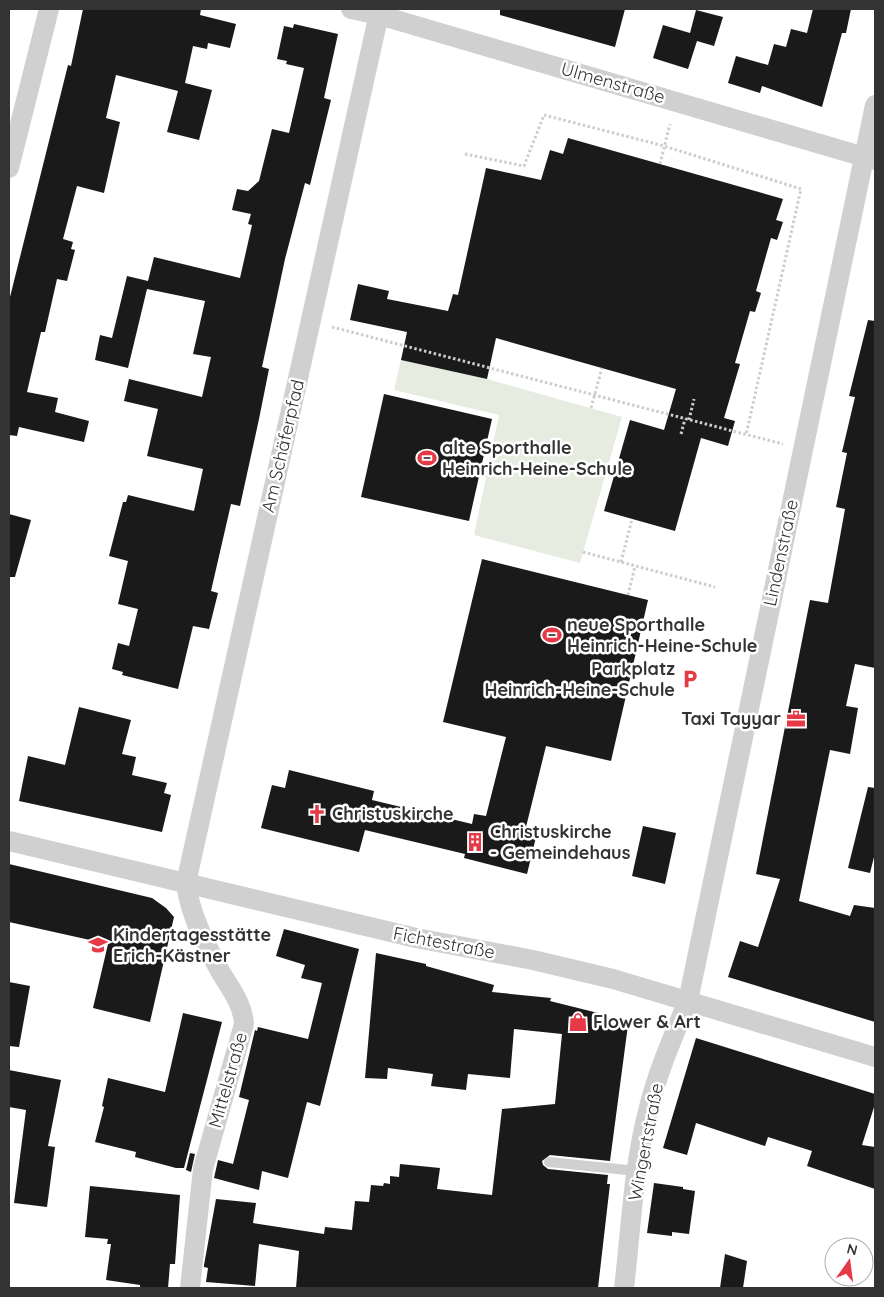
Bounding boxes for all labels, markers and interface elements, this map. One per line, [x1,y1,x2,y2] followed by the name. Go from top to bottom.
[558,57,668,108] street label: Ulmenstraße
[256,377,309,515] street label: Am Schäferpfad
[442,436,632,480] place label: alte Sporthalle Heinrich-Heine-Schule
[416,447,438,469] sports icon: alte Sporthalle Heinrich-Heine-Schule
[758,497,803,608] street label: Lindenstraße
[567,613,757,657] place label: neue Sporthalle Heinrich-Heine-Schule
[541,624,563,646] sports icon: neue Sporthalle Heinrich-Heine-Schule
[485,657,675,701] place label: Parkplatz Heinrich-Heine-Schule
[679,668,701,690] parking icon: Parkplatz Heinrich-Heine-Schule
[681,707,781,730] place label: Taxi Tayyar
[785,708,807,730] office icon: Taxi Tayyar
[332,802,454,825] place label: Christuskirche
[306,803,328,825] church icon: Christuskirche
[490,820,631,864] place label: Christuskirche - Gemeindehaus
[464,831,486,853] building icon: Christuskirche - Gemeindehaus
[391,921,497,964] street label: Fichtestraße
[113,923,271,967] place label: Kindertagesstätte Erich-Kästner
[87,934,109,956] school or university icon: Kindertagesstätte Erich-Kästner
[593,1010,701,1033] place label: Flower & Art
[567,1011,589,1033] shop icon: Flower & Art
[203,1029,252,1130] street label: Mittelstraße
[623,1081,668,1203] street label: Wingertstraße
[824,1237,874,1287] north arrow
[845,1239,859,1259] text: N

